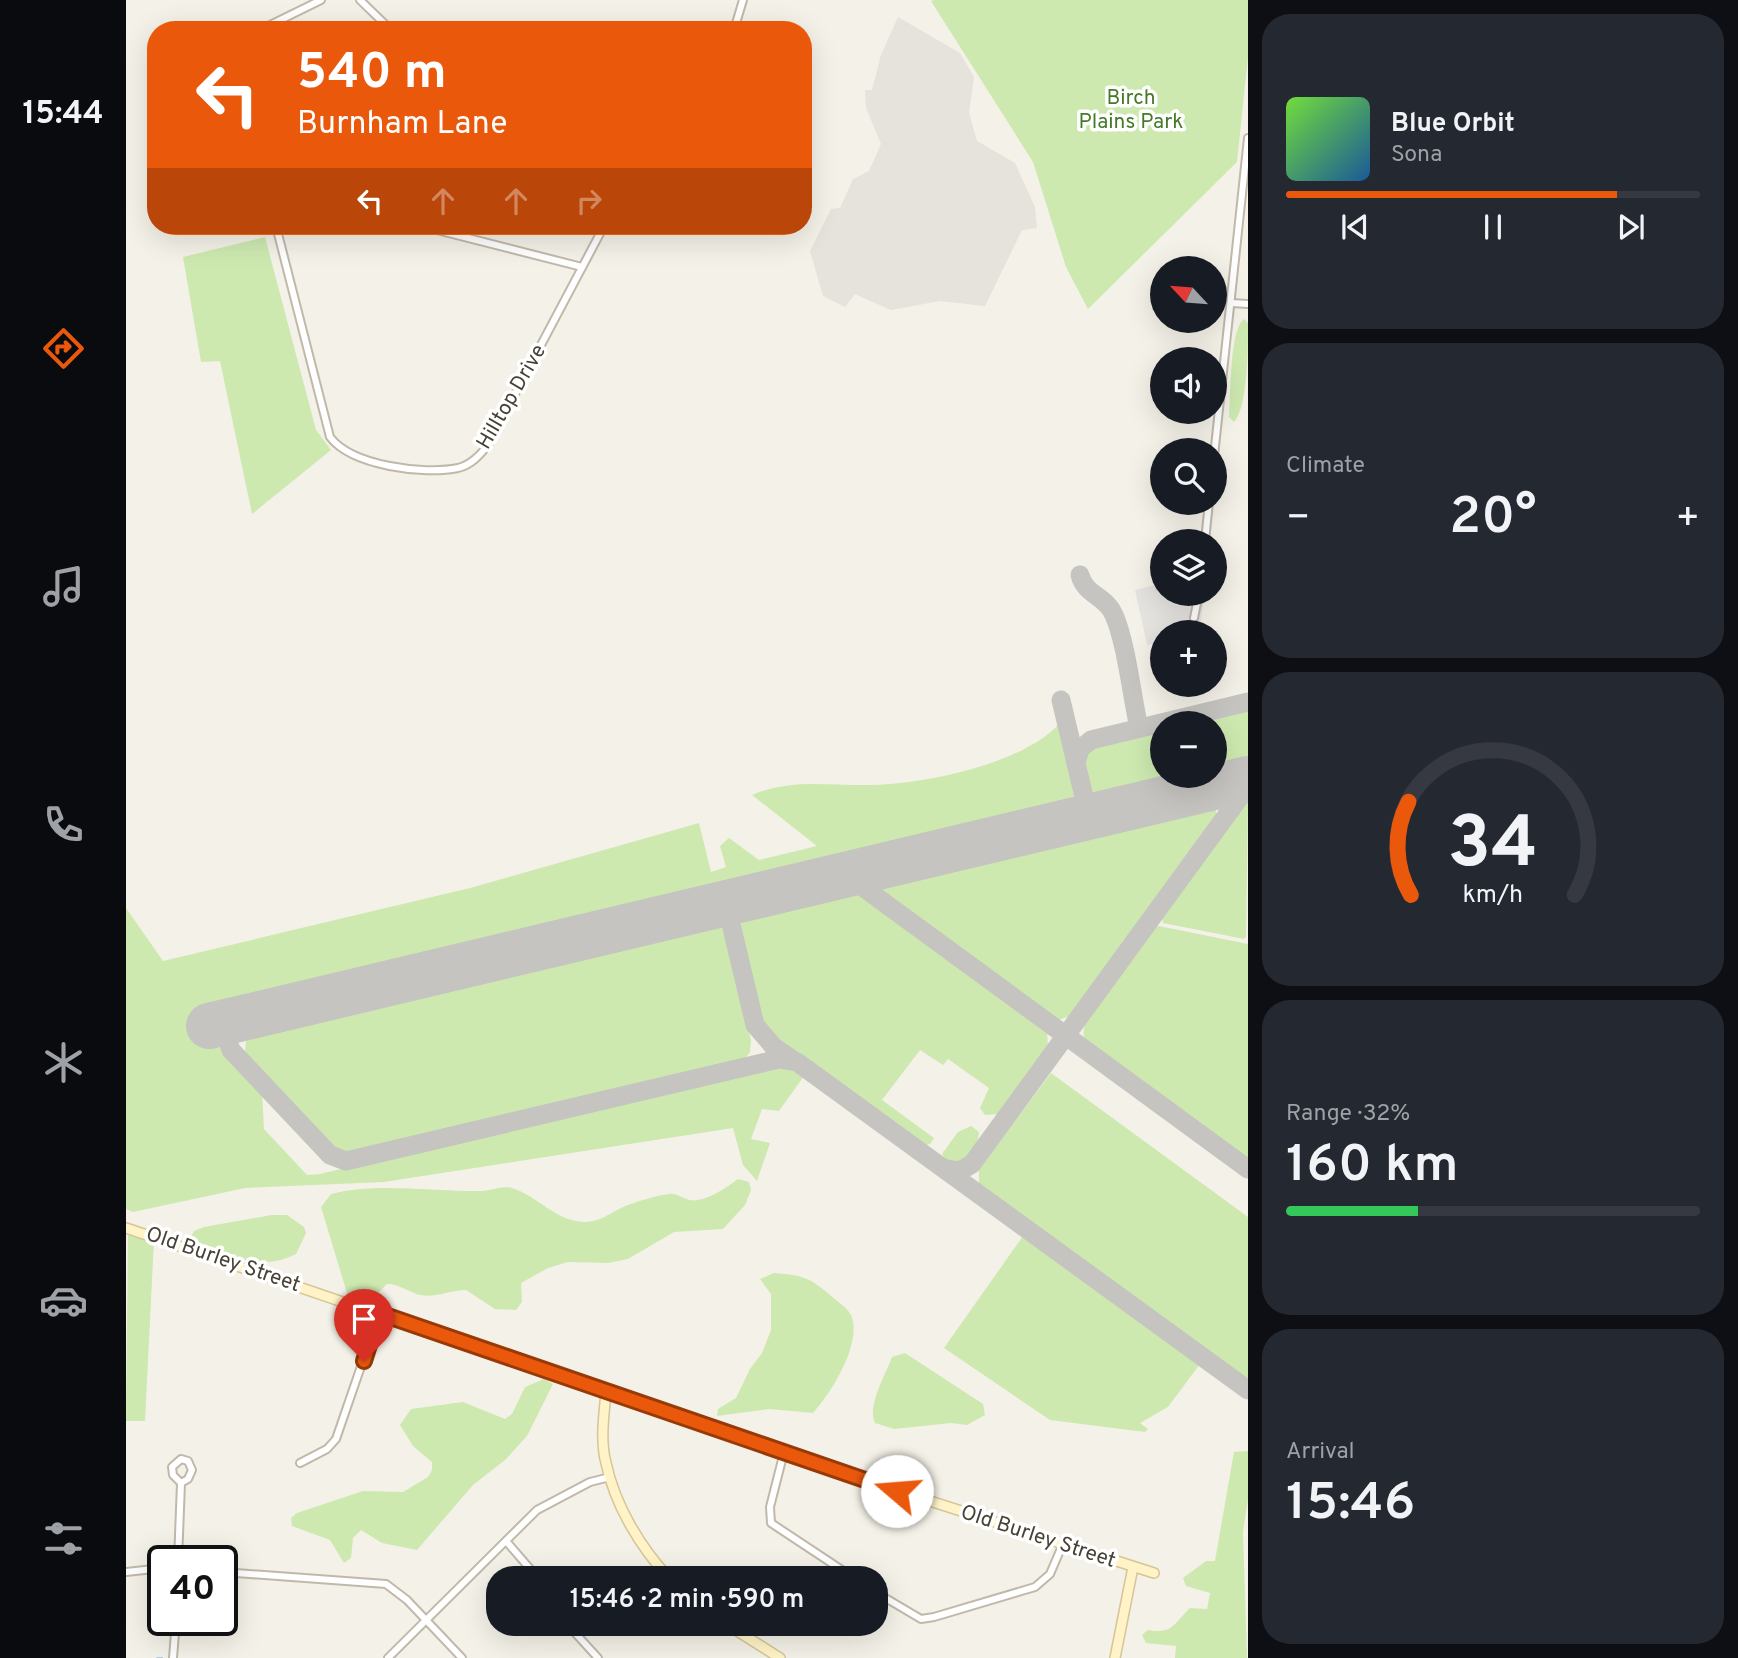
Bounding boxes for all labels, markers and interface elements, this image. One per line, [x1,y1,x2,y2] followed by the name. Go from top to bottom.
[297,44,447,106] text: 540 m
[182,49,273,140] icon: left
[1078,85,1184,136] park label: Birch Plains Park
[22,95,104,135] text: 15:44
[297,105,507,145] text: Burnham Lane
[1391,108,1515,141] text: Blue Orbit
[1391,141,1442,170] text: Sona
[351,182,389,220] icon: left
[424,182,462,220] icon: ahead
[497,182,535,220] icon: ahead
[570,182,608,220] icon: right
[1336,208,1374,246] icon: previous
[1474,208,1512,246] icon: pause
[1612,208,1650,246] icon: next
[1150,256,1227,332] north arrow
[1150,256,1227,788] map controls
[39,324,88,373] icon: directions
[471,340,553,454] street label: Hilltop Drive
[1150,347,1227,424] button: sound
[1150,438,1227,515] button: search
[1286,452,1365,481] text: Climate
[1449,486,1537,552] text: 20°
[1286,495,1311,544] text: −
[1675,495,1700,544] text: +
[1150,529,1227,606] button: layers
[39,562,88,611] icon: music
[1150,620,1227,697] button: +
[1150,711,1227,788] button: −
[39,800,88,849] icon: phone
[1448,801,1538,893] text: 34
[1463,880,1523,912] text: km/h
[39,1038,88,1087] icon: climate
[1286,1100,1410,1129] text: Range · 32%
[1286,1134,1458,1200] text: 160 km
[142,1221,304,1299] street label: Old Burley Street
[39,1276,88,1325] icon: car
[334,1289,394,1361] pin
[345,1300,383,1338] icon: arrive
[1286,1438,1355,1467] text: Arrival
[860,1454,934,1528] position arrow
[1286,1472,1415,1538] text: 15:46
[957,1499,1119,1575] street label: Old Burley Street
[39,1514,88,1563] icon: filters
[147,1545,238,1636] speed limit sign: 40
[570,1584,804,1617] text: 15:46 · 2 min · 590 m

